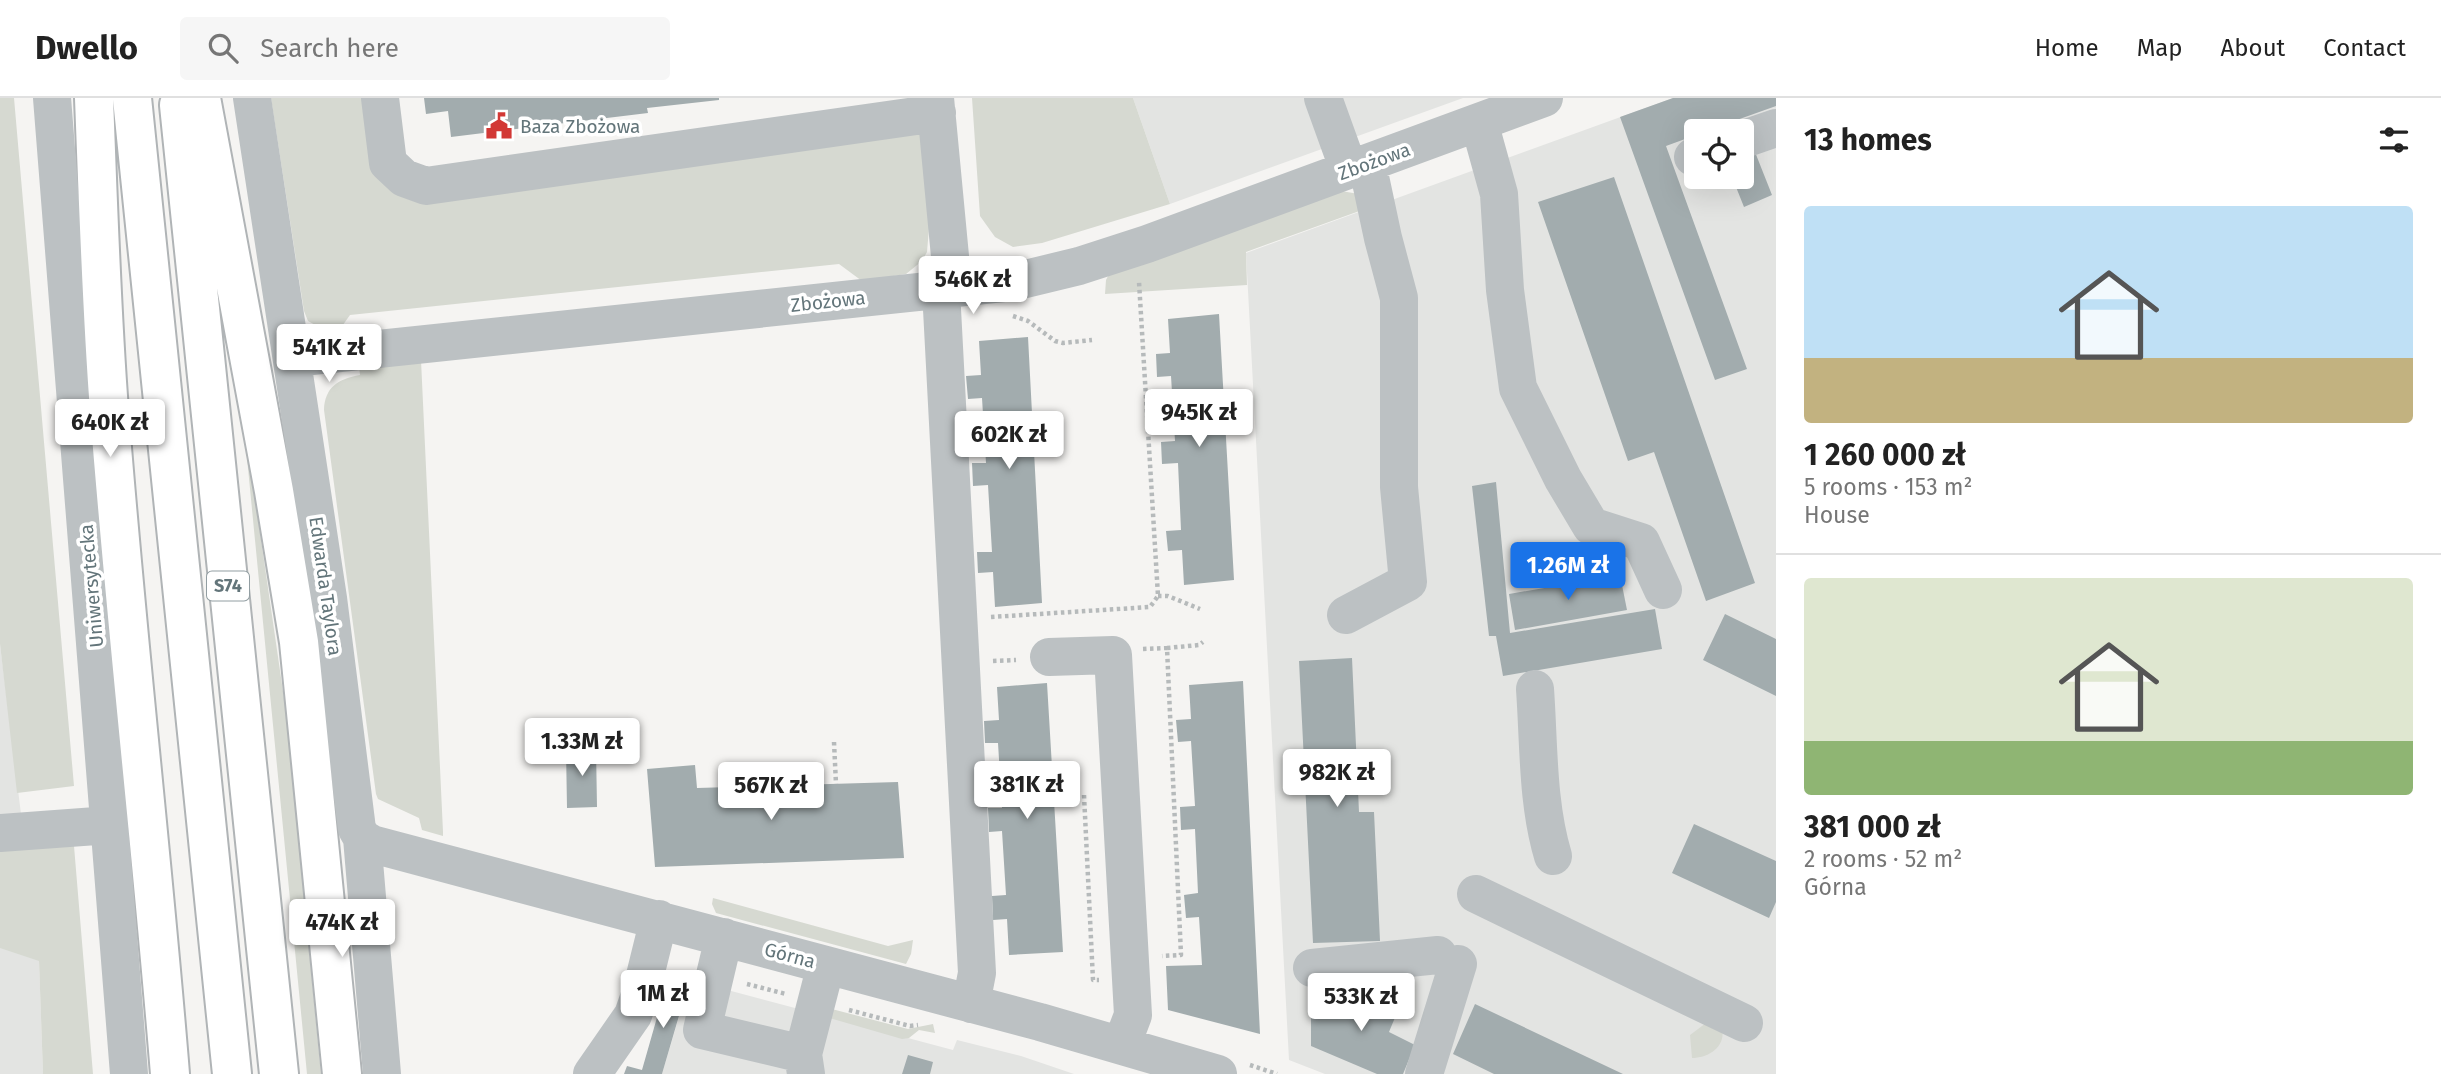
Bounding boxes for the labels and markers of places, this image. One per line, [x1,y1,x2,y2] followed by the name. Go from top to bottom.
[484,111,514,141] public building icon: Baza Zbożowa
[520,115,640,138] place label: Baza Zbożowa
[908,256,1038,316] pin: 546K zł
[264,324,394,384] pin: 541K zł
[1134,390,1264,449] pin: 945K zł
[45,400,175,459] pin: 640K zł
[944,412,1074,471] pin: 602K zł
[1496,542,1640,602] pin: 1.26M zł
[510,718,654,778] pin: 1.33M zł
[1272,750,1402,809] pin: 982K zł
[706,762,836,822] pin: 567K zł
[962,762,1092,821] pin: 381K zł
[277,900,407,959] pin: 474K zł
[614,970,712,1030] pin: 1M zł
[1296,974,1426,1033] pin: 533K zł

